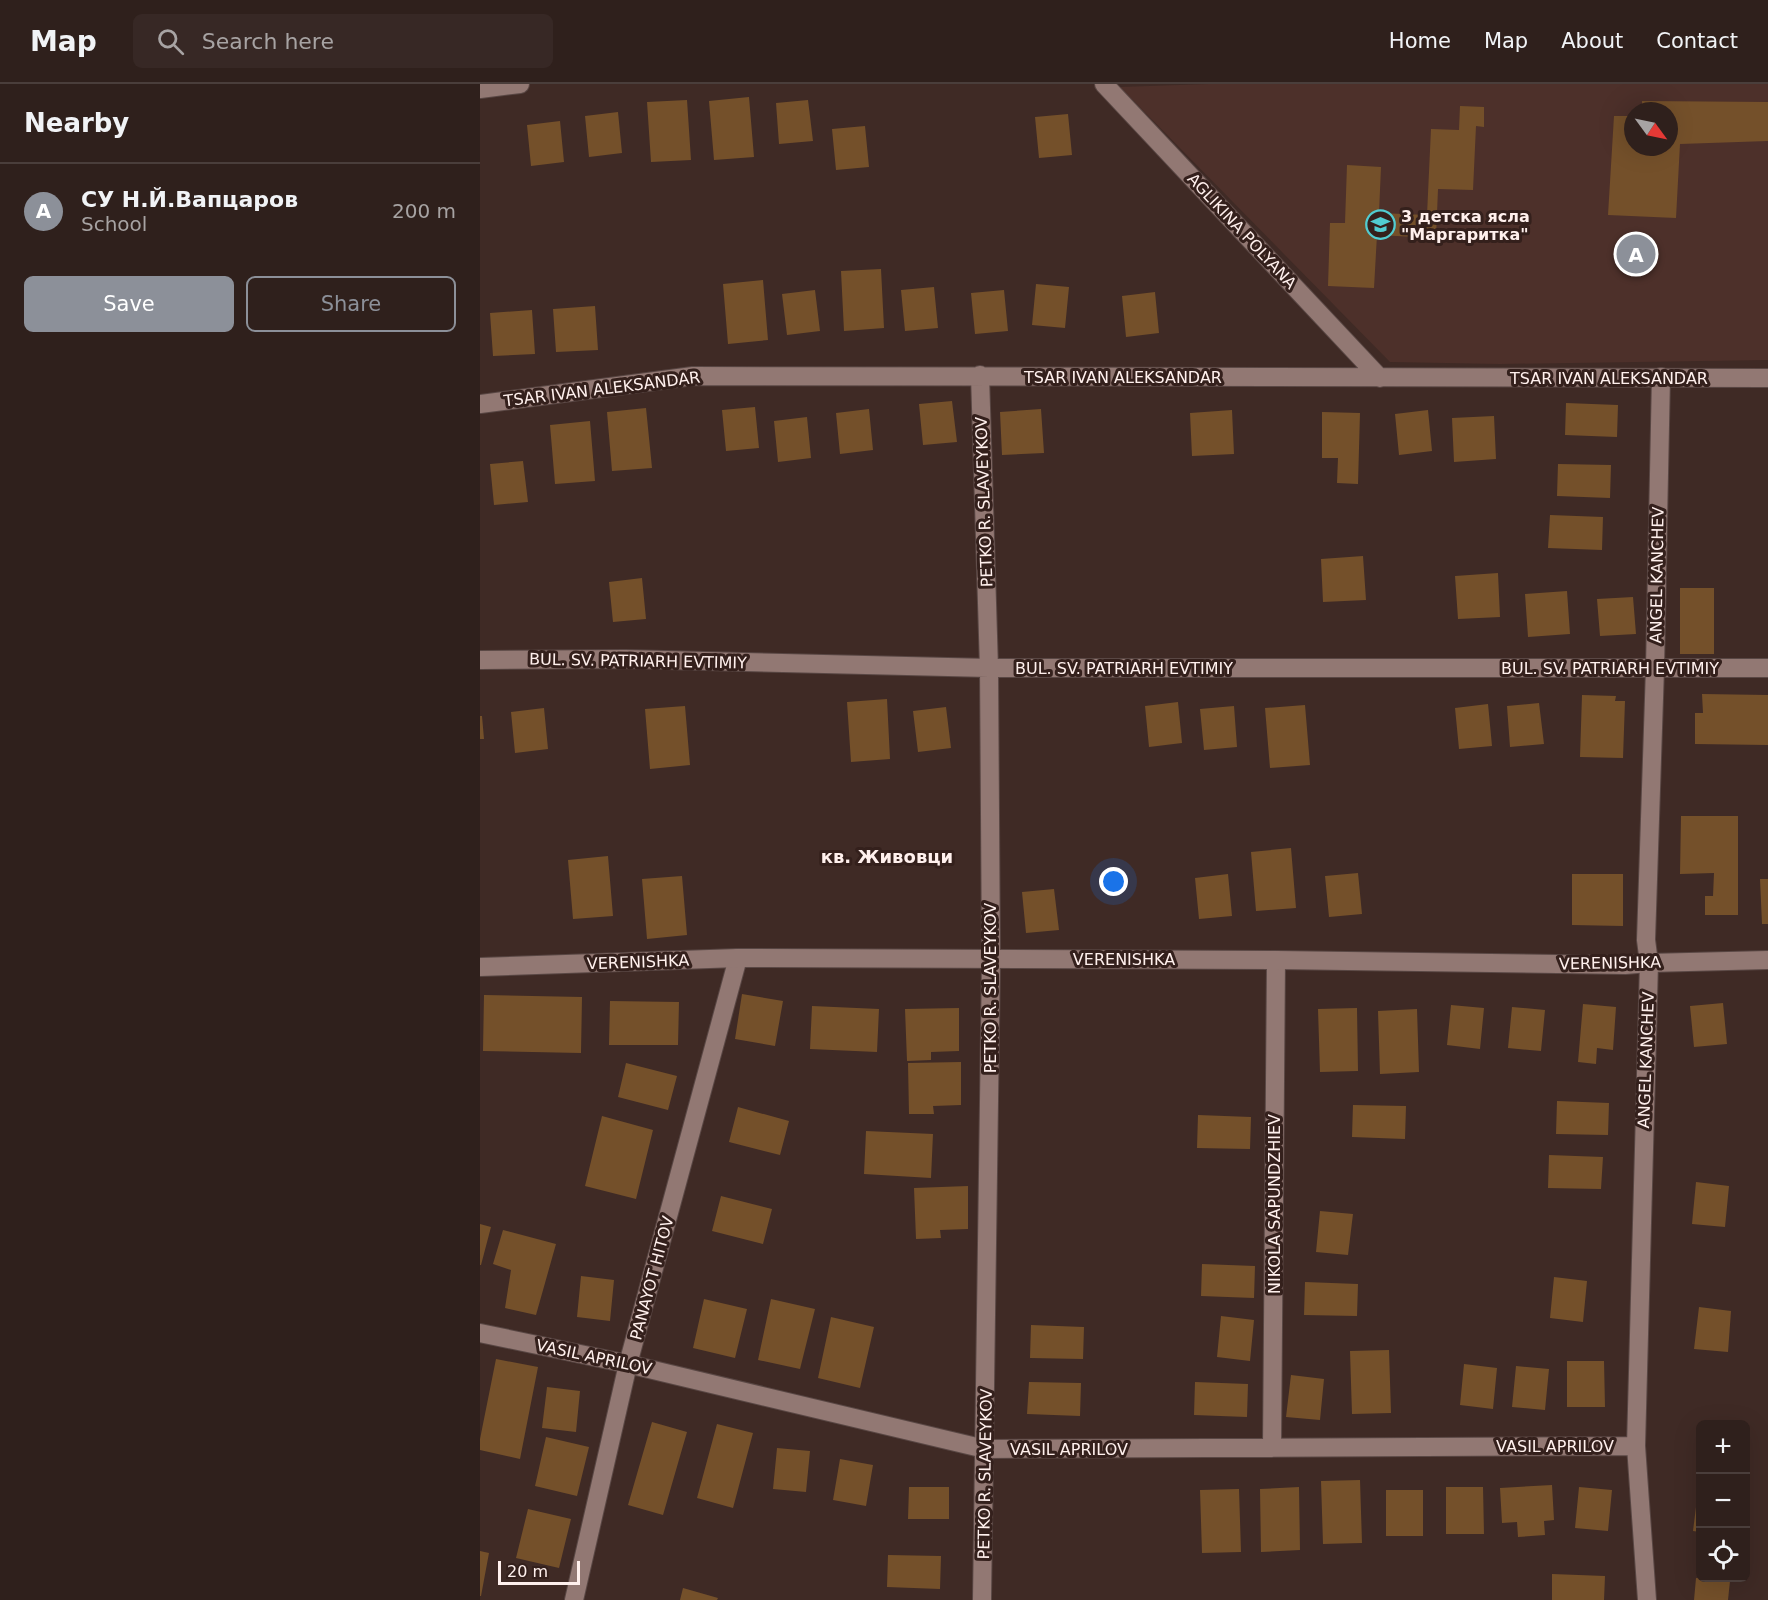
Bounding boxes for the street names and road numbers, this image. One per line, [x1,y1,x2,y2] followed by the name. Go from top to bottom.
[1183,169,1301,293] street label: AGLIKINA POLYANA
[502,368,701,411] street label: TSAR IVAN ALEKSANDAR
[1023,368,1222,387] street label: TSAR IVAN ALEKSANDAR
[1509,369,1708,388] street label: TSAR IVAN ALEKSANDAR
[972,416,996,588] street label: PETKO R. SLAVEYKOV
[1646,506,1668,644] street label: ANGEL KANCHEV
[529,650,747,672] street label: BUL. SV. PATRIARH EVTIMIY
[1015,659,1233,678] street label: BUL. SV. PATRIARH EVTIMIY
[1501,659,1719,678] street label: BUL. SV. PATRIARH EVTIMIY
[981,903,1000,1073] street label: PETKO R. SLAVEYKOV
[1073,950,1175,969] street label: VERENISHKA
[587,951,690,973] street label: VERENISHKA
[1559,953,1661,973] street label: VERENISHKA
[1634,991,1658,1129] street label: ANGEL KANCHEV
[1265,1114,1284,1294] street label: NIKOLA SAPUNDZHIEV
[626,1214,678,1342] street label: PANAYOT HITOV
[534,1335,654,1379] street label: VASIL APRILOV
[974,1388,996,1559] street label: PETKO R. SLAVEYKOV
[1496,1437,1614,1456] street label: VASIL APRILOV
[1010,1440,1128,1459] street label: VASIL APRILOV

